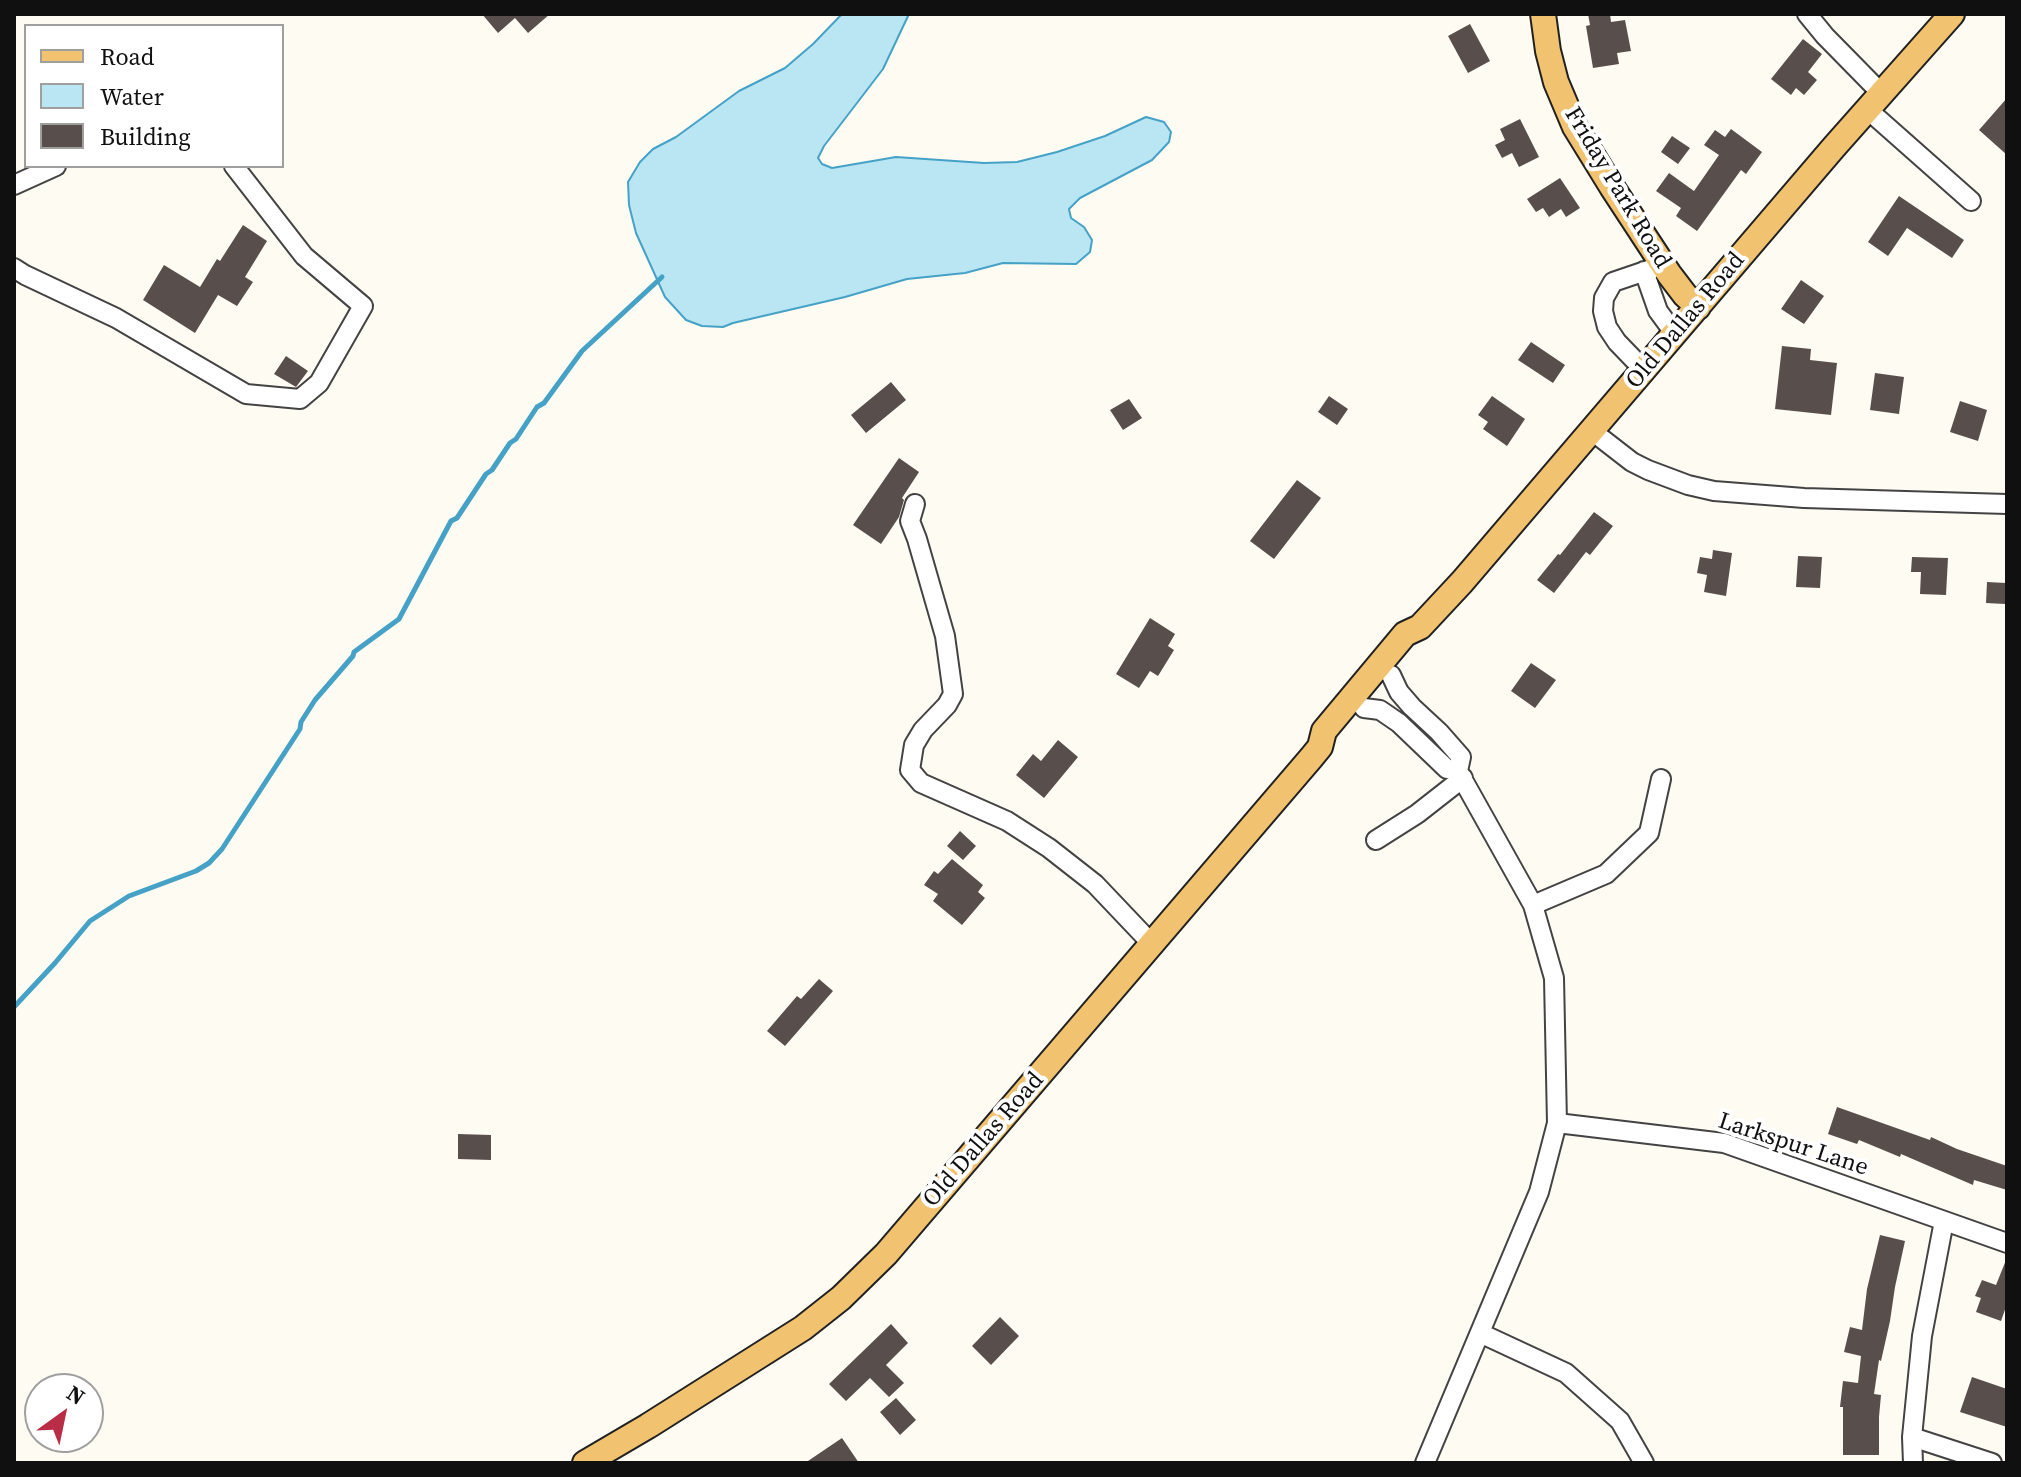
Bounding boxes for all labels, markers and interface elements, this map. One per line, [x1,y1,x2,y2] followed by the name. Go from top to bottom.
[24,24,284,168] legend
[100,40,154,73] text: Road
[100,80,164,113] text: Water
[1557,102,1677,274] street label: Friday Park Road
[100,120,191,153] text: Building
[1621,247,1751,395] street label: Old Dallas Road
[918,1067,1050,1213] street label: Old Dallas Road
[1714,1107,1872,1183] street label: Larkspur Lane
[24,1373,104,1453] north arrow
[61,1378,91,1411] text: N

